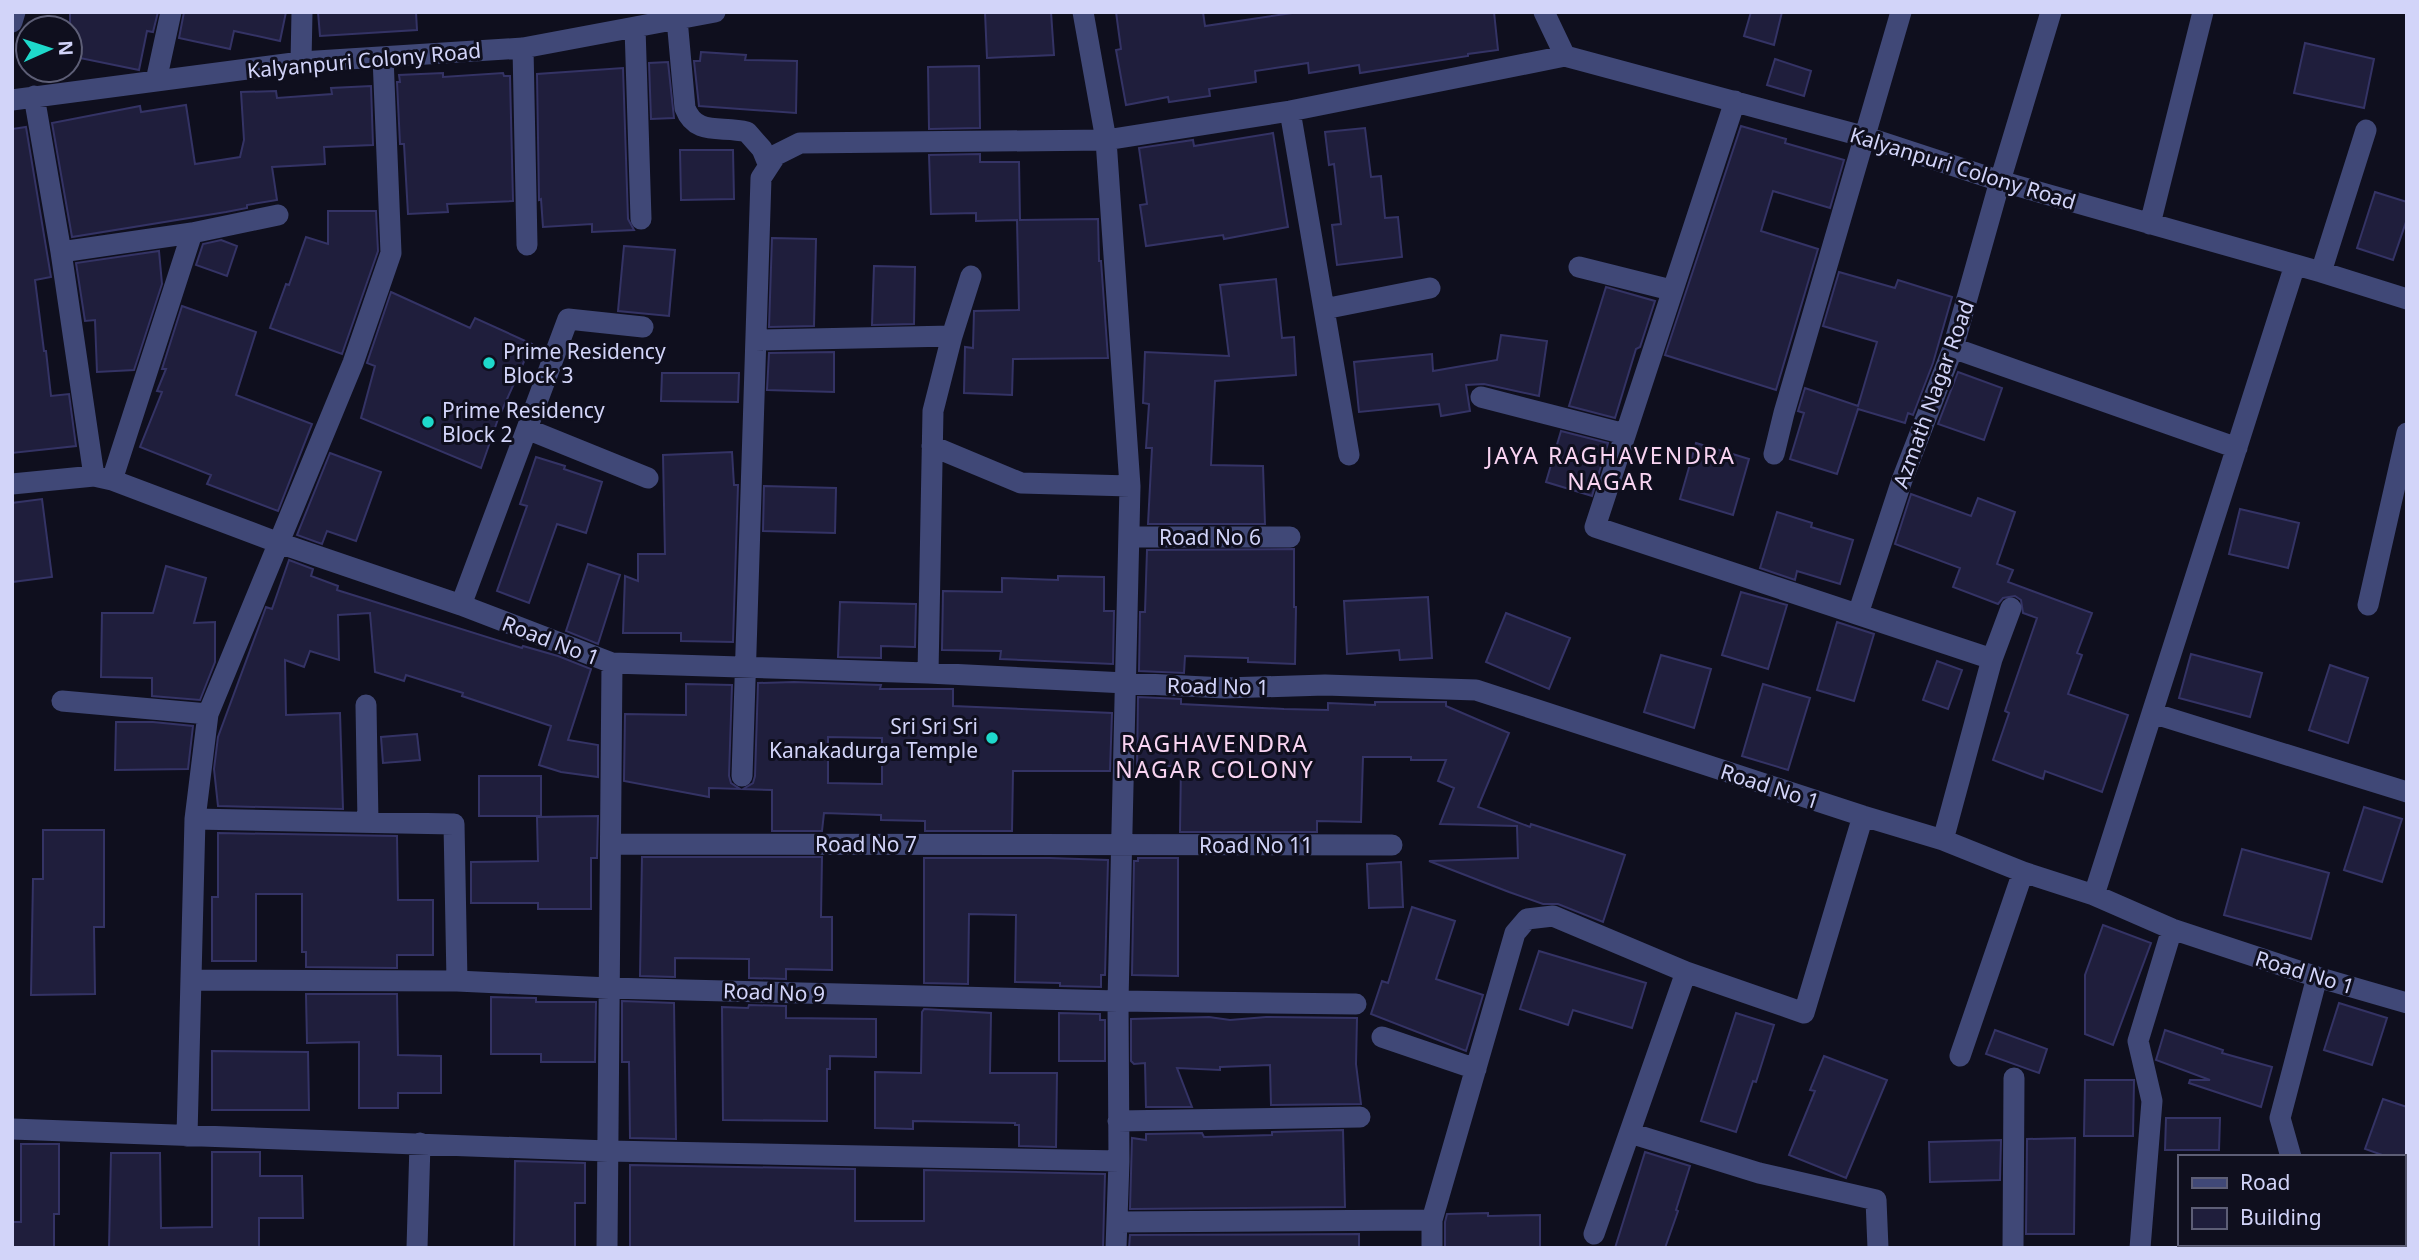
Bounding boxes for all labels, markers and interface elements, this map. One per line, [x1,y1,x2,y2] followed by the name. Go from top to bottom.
[14,14,84,84] north arrow
[246,36,482,84] street label: Kalyanpuri Colony Road
[53,40,79,57] text: N
[1847,120,2079,216] street label: Kalyanpuri Colony Road
[1886,296,1980,492] street label: Azmath Nagar Road
[503,337,666,389] place label: Prime Residency Block 3
[481,355,497,371] marker: Prime Residency Block 3
[442,396,605,448] place label: Prime Residency Block 2
[420,414,436,430] marker: Prime Residency Block 2
[1484,439,1736,497] district label: JAYA RAGHAVENDRA NAGAR
[1159,523,1261,551] street label: Road No 6
[498,609,604,671] street label: Road No 1
[1167,671,1269,701] street label: Road No 1
[769,712,978,764] place label: Sri Sri Sri Kanakadurga Temple
[1115,727,1315,785] district label: RAGHAVENDRA NAGAR COLONY
[984,730,1000,746] marker: Sri Sri Sri Kanakadurga Temple
[1717,757,1823,815] street label: Road No 1
[815,830,917,858] street label: Road No 7
[1199,831,1313,859] street label: Road No 11
[2252,944,2358,1000] street label: Road No 1
[723,976,825,1008] street label: Road No 9
[2178,1155,2405,1246] legend
[2240,1168,2290,1196] text: Road
[2240,1203,2322,1231] text: Building

